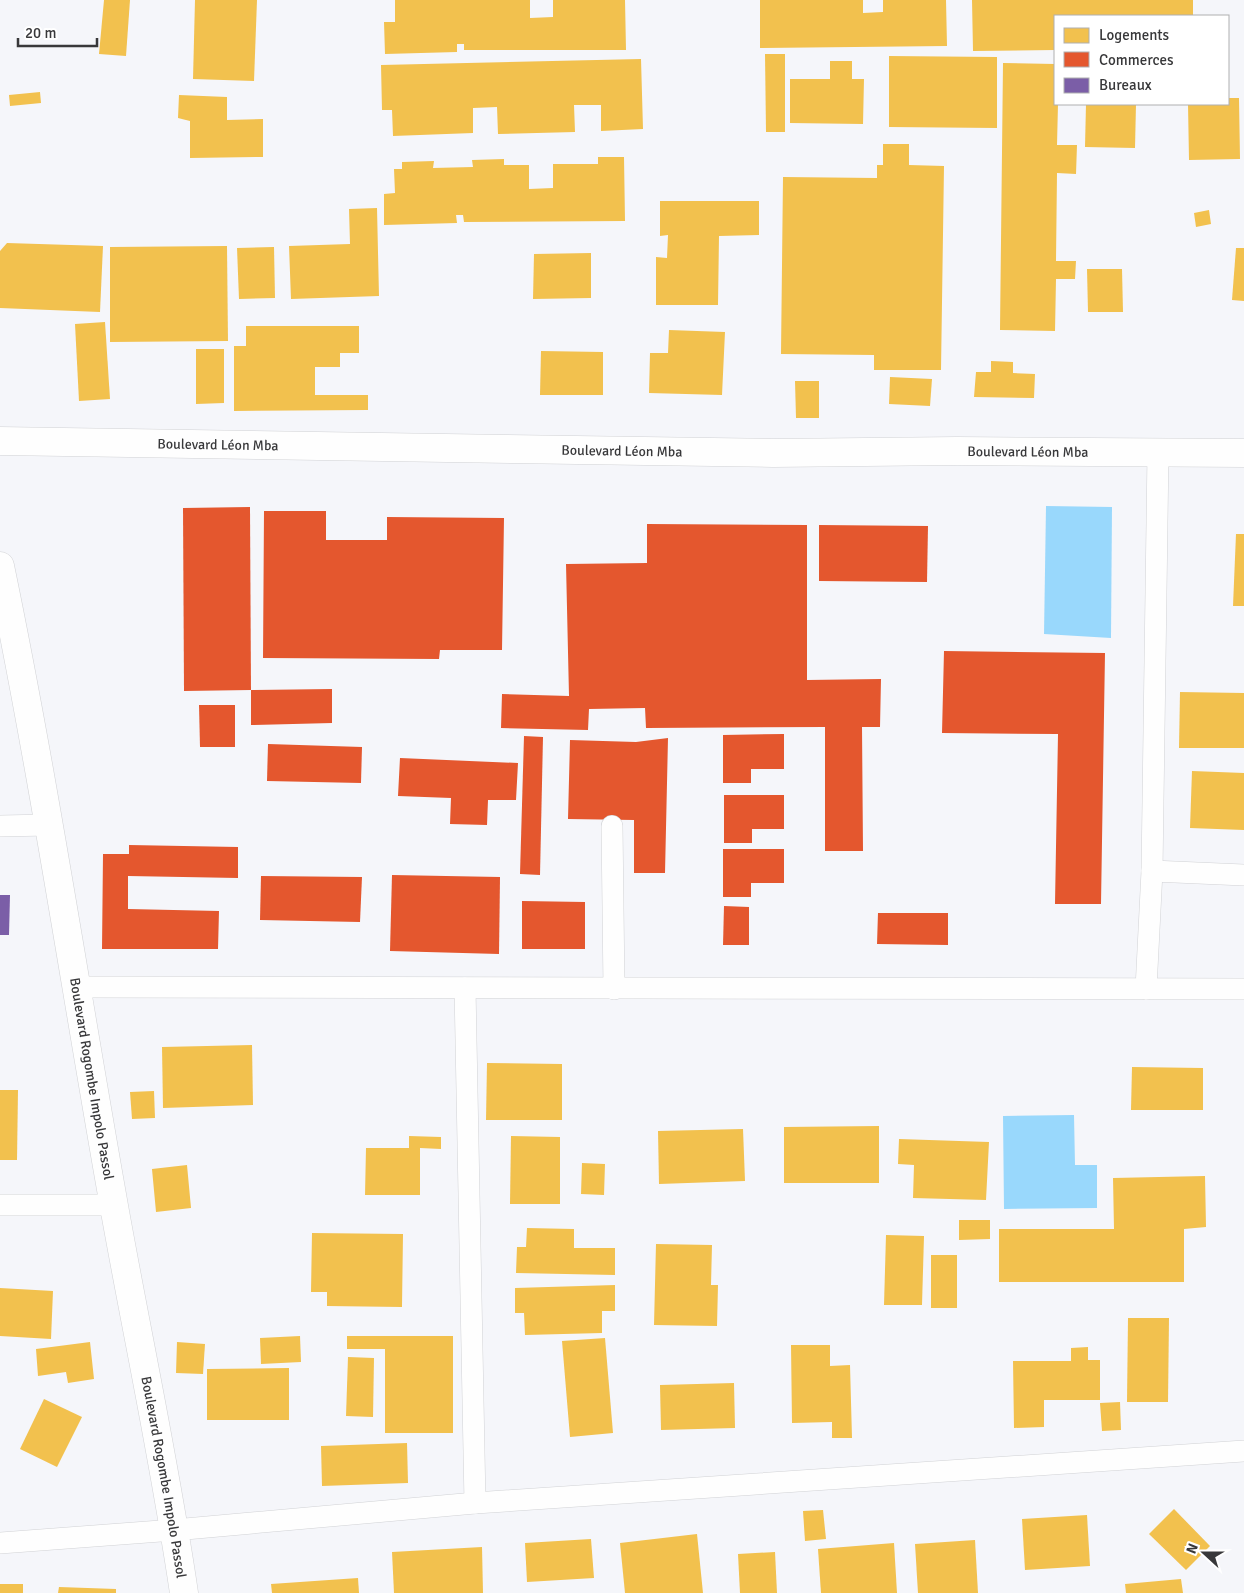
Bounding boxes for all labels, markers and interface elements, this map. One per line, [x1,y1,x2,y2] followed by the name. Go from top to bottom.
[18,15,96,47] scale bar
[1054,15,1229,105] legend
[25,24,56,42] text: 20 m
[1099,26,1170,44] text: Logements
[1099,51,1174,69] text: Commerces
[1099,76,1152,94] text: Bureaux
[157,435,279,454] street label: Boulevard Léon Mba
[561,442,683,461] street label: Boulevard Léon Mba
[967,443,1088,461] street label: Boulevard Léon Mba
[66,976,117,1181] street label: Boulevard Rogombe Impolo Passol
[137,1375,190,1580] street label: Boulevard Rogombe Impolo Passol
[1179,1528,1229,1578] north arrow
[1183,1541,1202,1556] text: N

